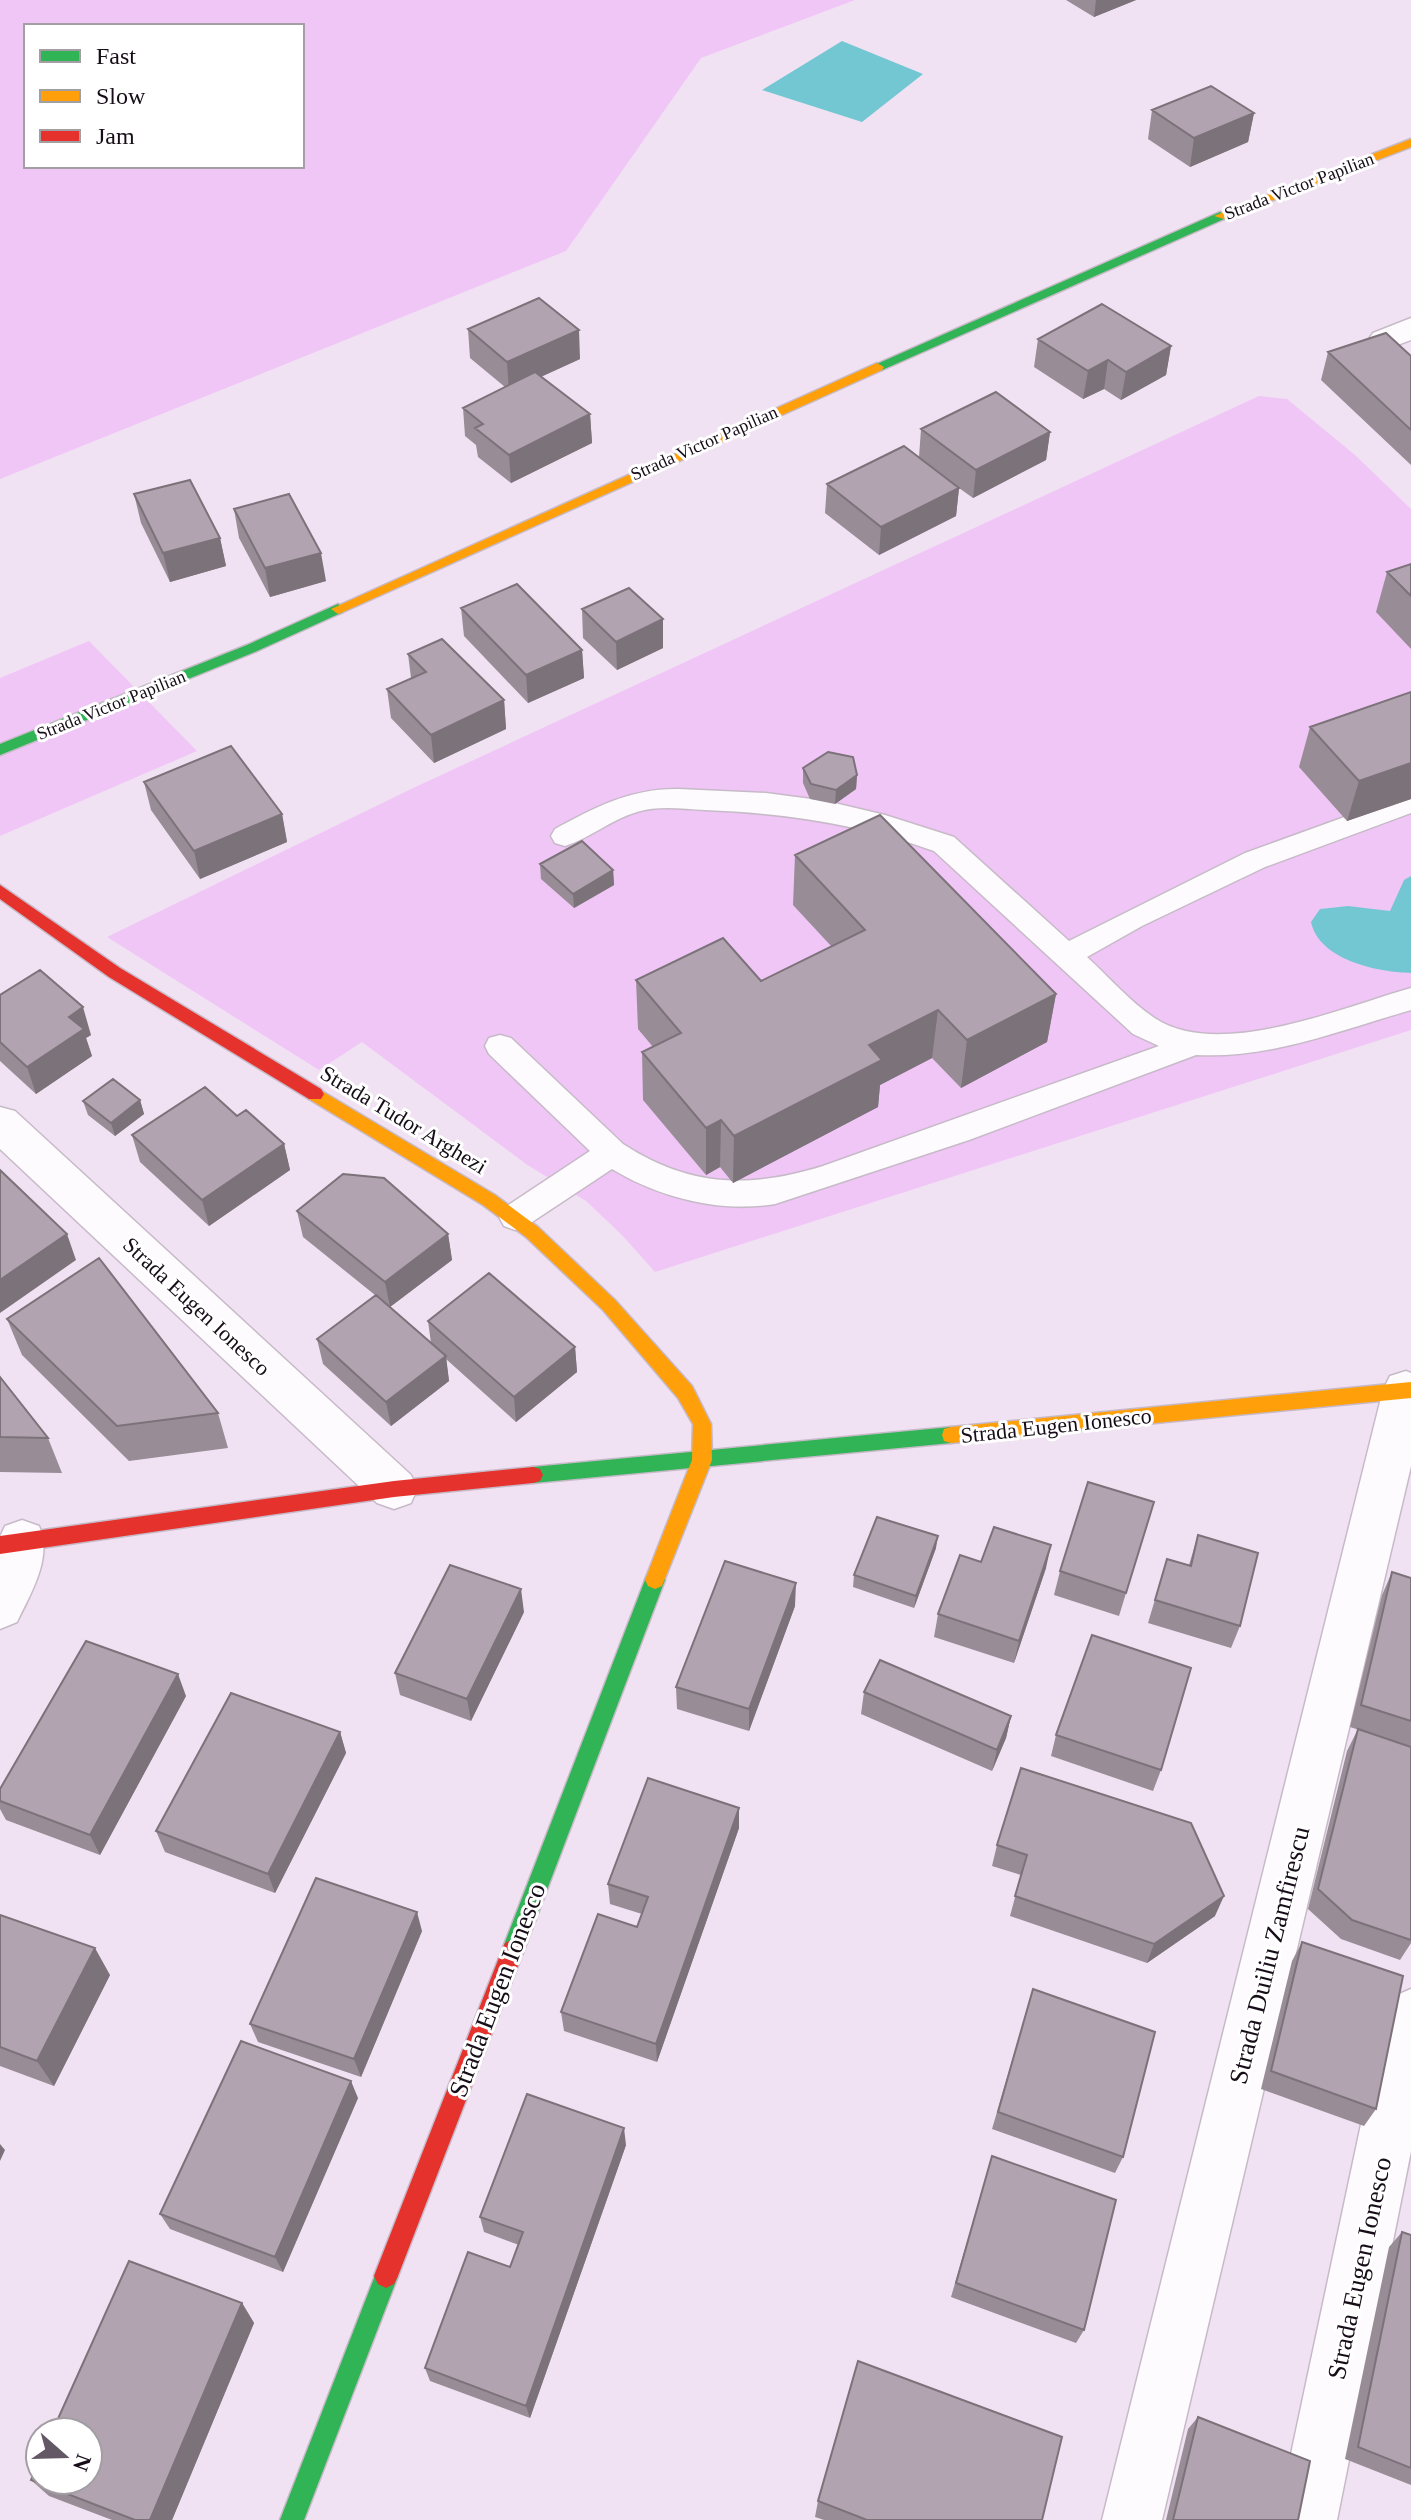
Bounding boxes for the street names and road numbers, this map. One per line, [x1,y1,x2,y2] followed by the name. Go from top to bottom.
[1221,148,1377,224] street label: Strada Victor Papilian
[628,402,780,484] street label: Strada Victor Papilian
[34,666,188,744] street label: Strada Victor Papilian
[316,1060,491,1179] street label: Strada Tudor Arghezi
[118,1232,275,1381] street label: Strada Eugen Ionesco
[959,1403,1153,1448] street label: Strada Eugen Ionesco
[1223,1823,1316,2087] street label: Strada Duiliu Zamfirescu
[443,1879,552,2101] street label: Strada Eugen Ionesco
[1322,2154,1397,2382] street label: Strada Eugen Ionesco

